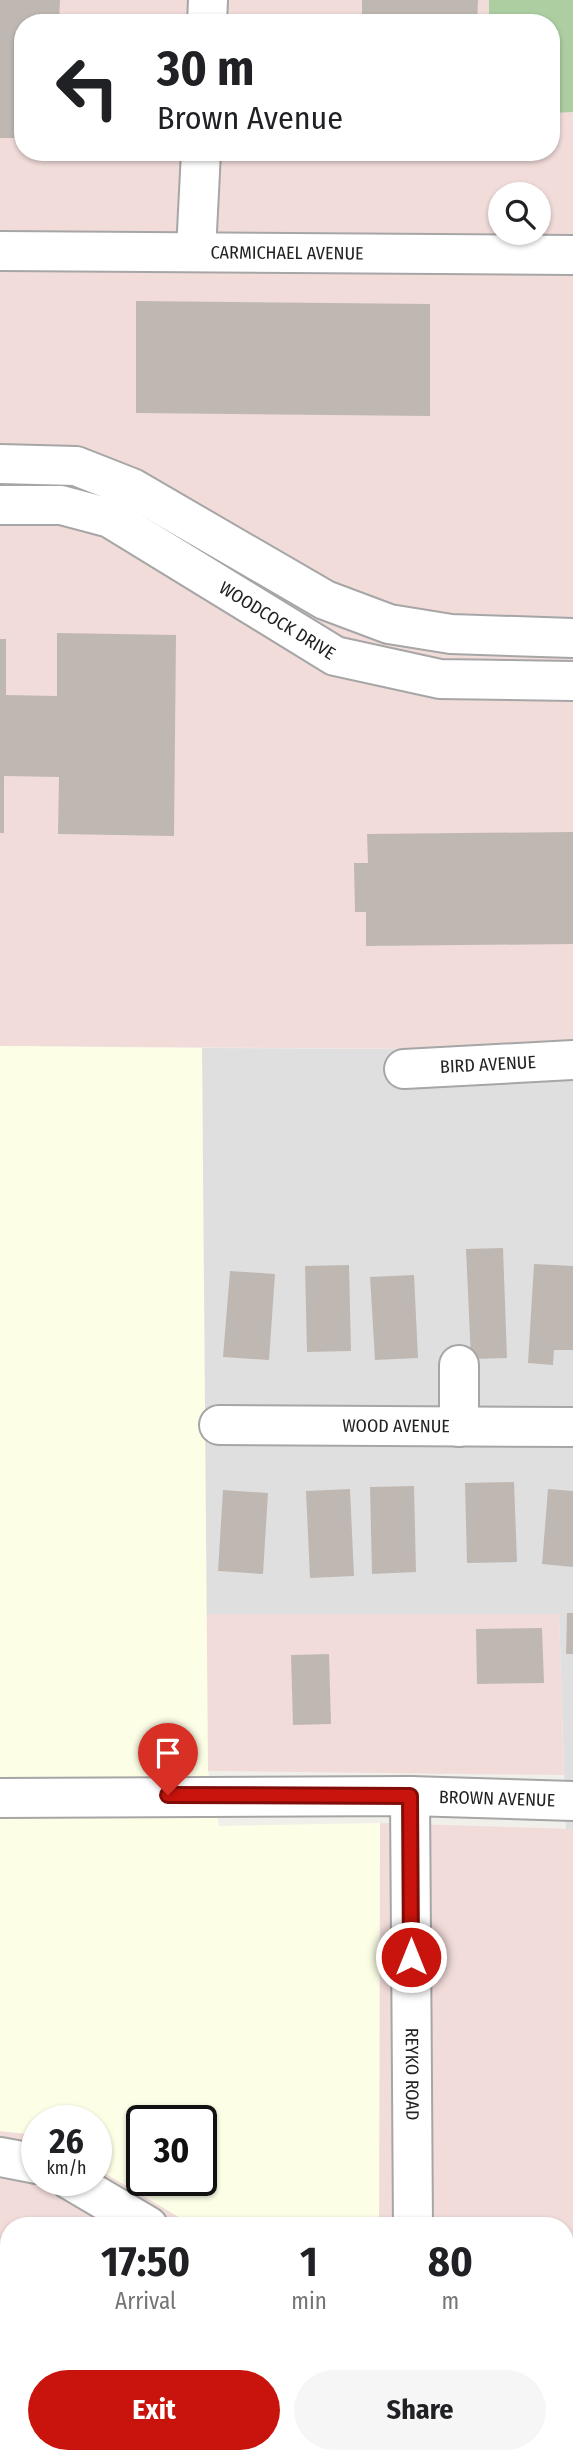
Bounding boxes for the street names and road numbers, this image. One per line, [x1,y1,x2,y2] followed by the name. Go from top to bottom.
[210,241,364,265] street label: CARMICHAEL AVENUE
[215,577,339,665] street label: WOODCOCK DRIVE
[439,1051,536,1078] street label: BIRD AVENUE
[342,1415,450,1437] street label: WOOD AVENUE
[438,1786,555,1811] street label: BROWN AVENUE
[401,2028,423,2120] street label: REYKO ROAD

